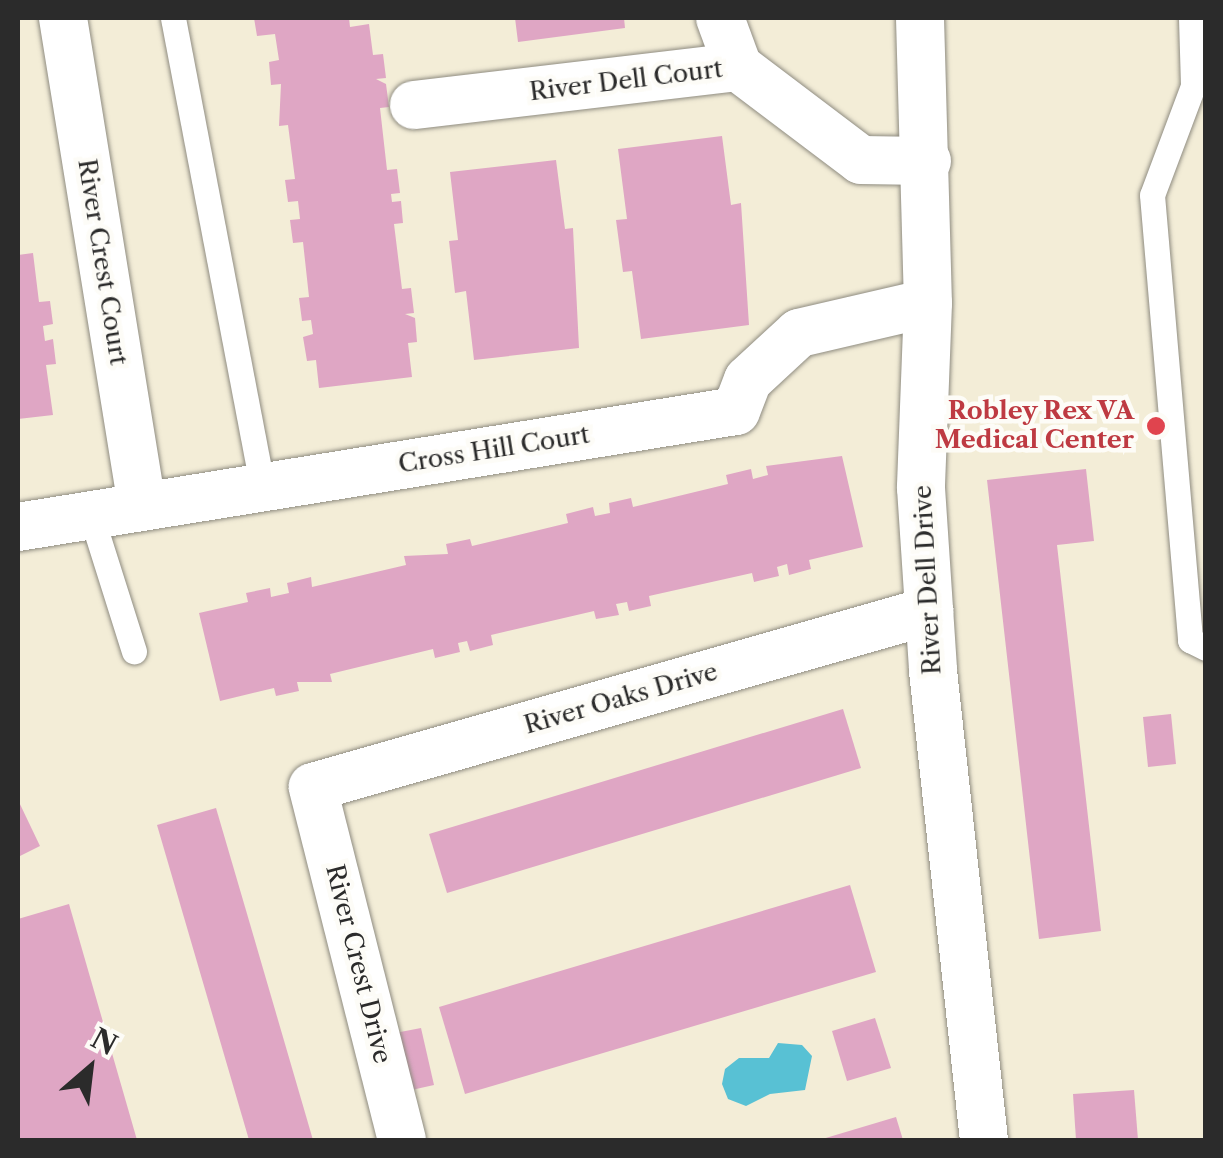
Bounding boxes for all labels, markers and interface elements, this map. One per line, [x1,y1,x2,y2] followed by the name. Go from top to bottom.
[528,54,724,108] street label: River Dell Court
[71,157,133,367] street label: River Crest Court
[935,397,1134,456] place label: Robley Rex VA Medical Center
[1143,413,1169,439] marker: Robley Rex VA Medical Center
[396,420,592,480] street label: Cross Hill Court
[908,484,948,676] street label: River Dell Drive
[520,657,722,741] street label: River Oaks Drive
[319,861,397,1067] street label: River Crest Drive
[40,1018,140,1118] north arrow
[85,1021,123,1062] text: N

